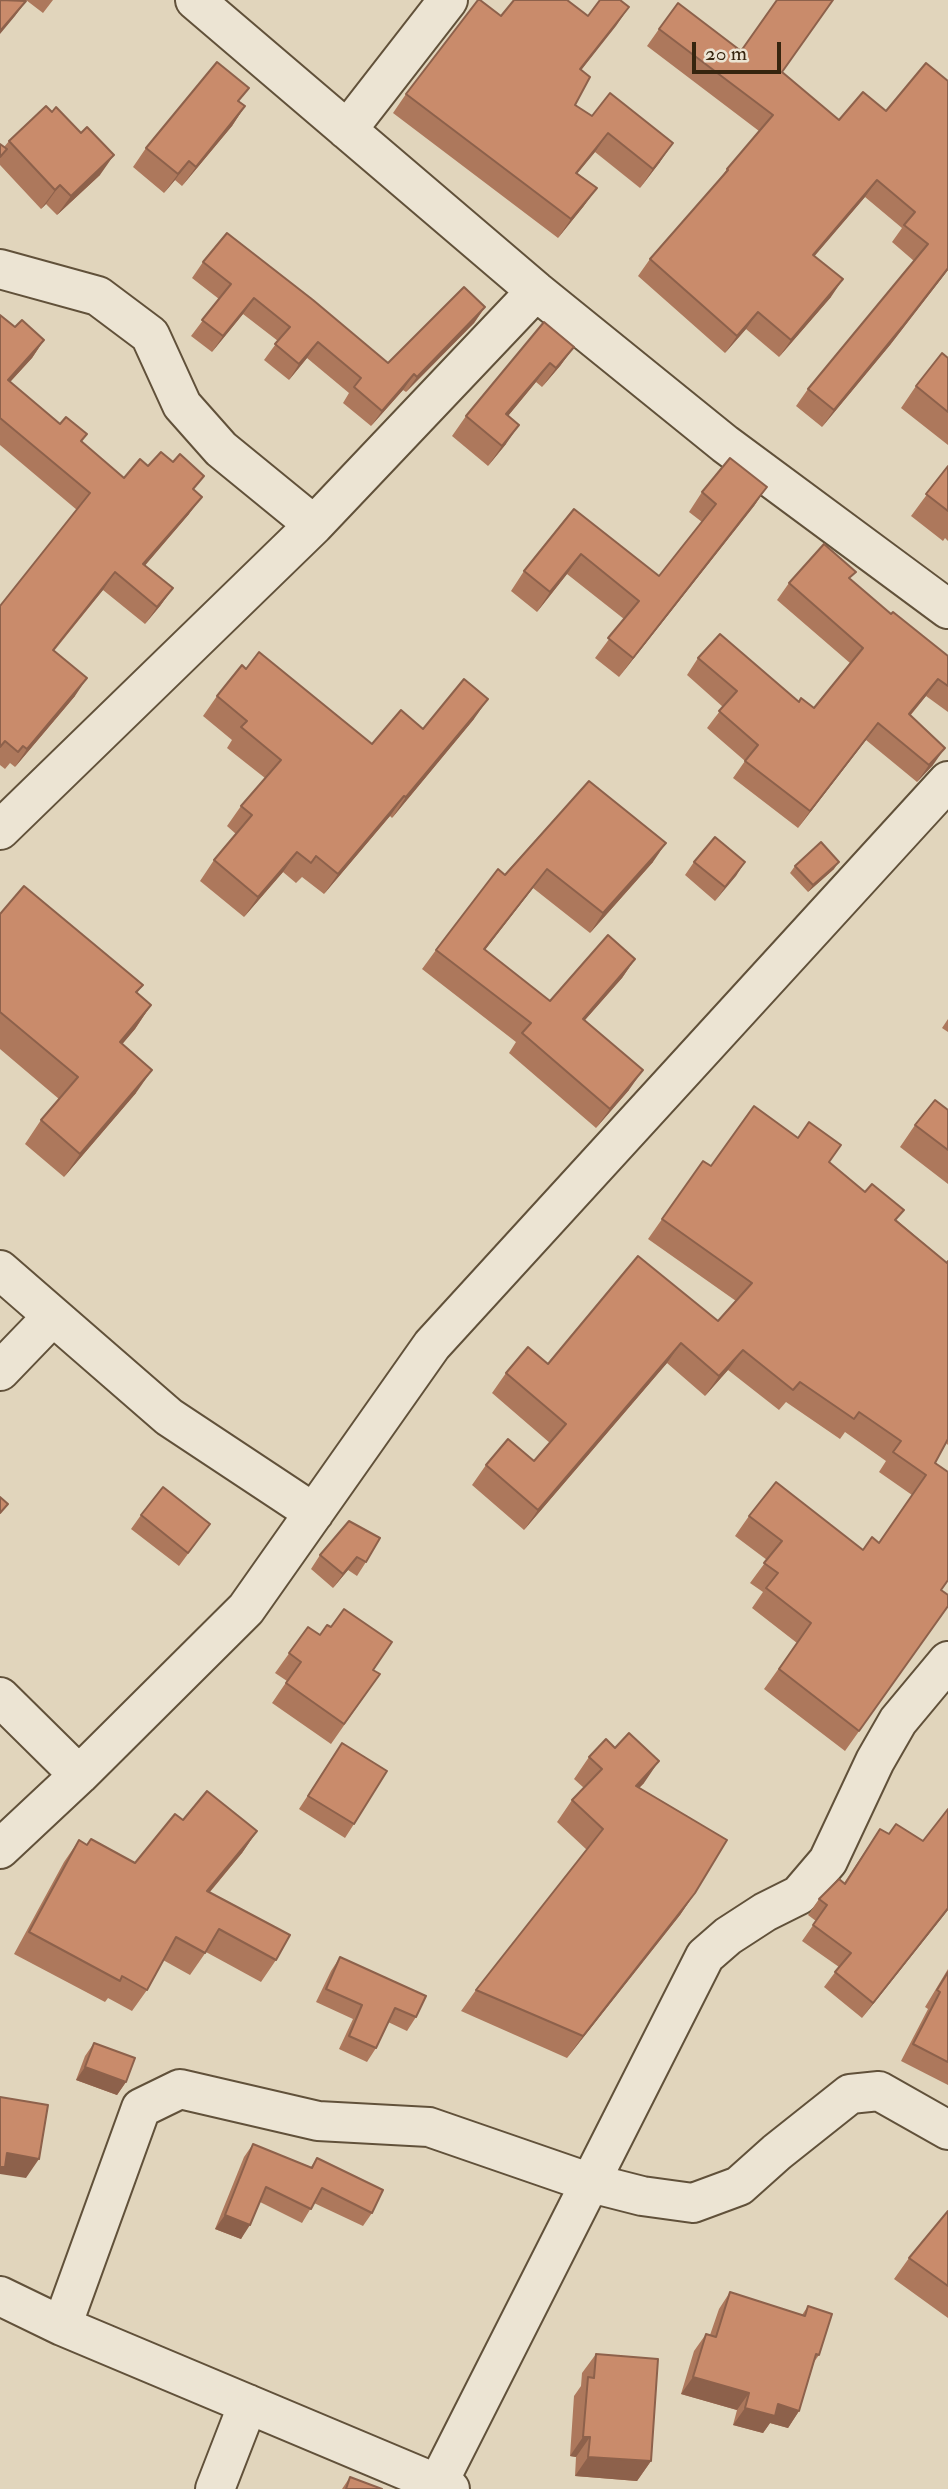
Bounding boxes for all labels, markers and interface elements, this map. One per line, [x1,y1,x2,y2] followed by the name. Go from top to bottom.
[696,28,785,72] scale bar
[705,40,747,67] text: 20 m

